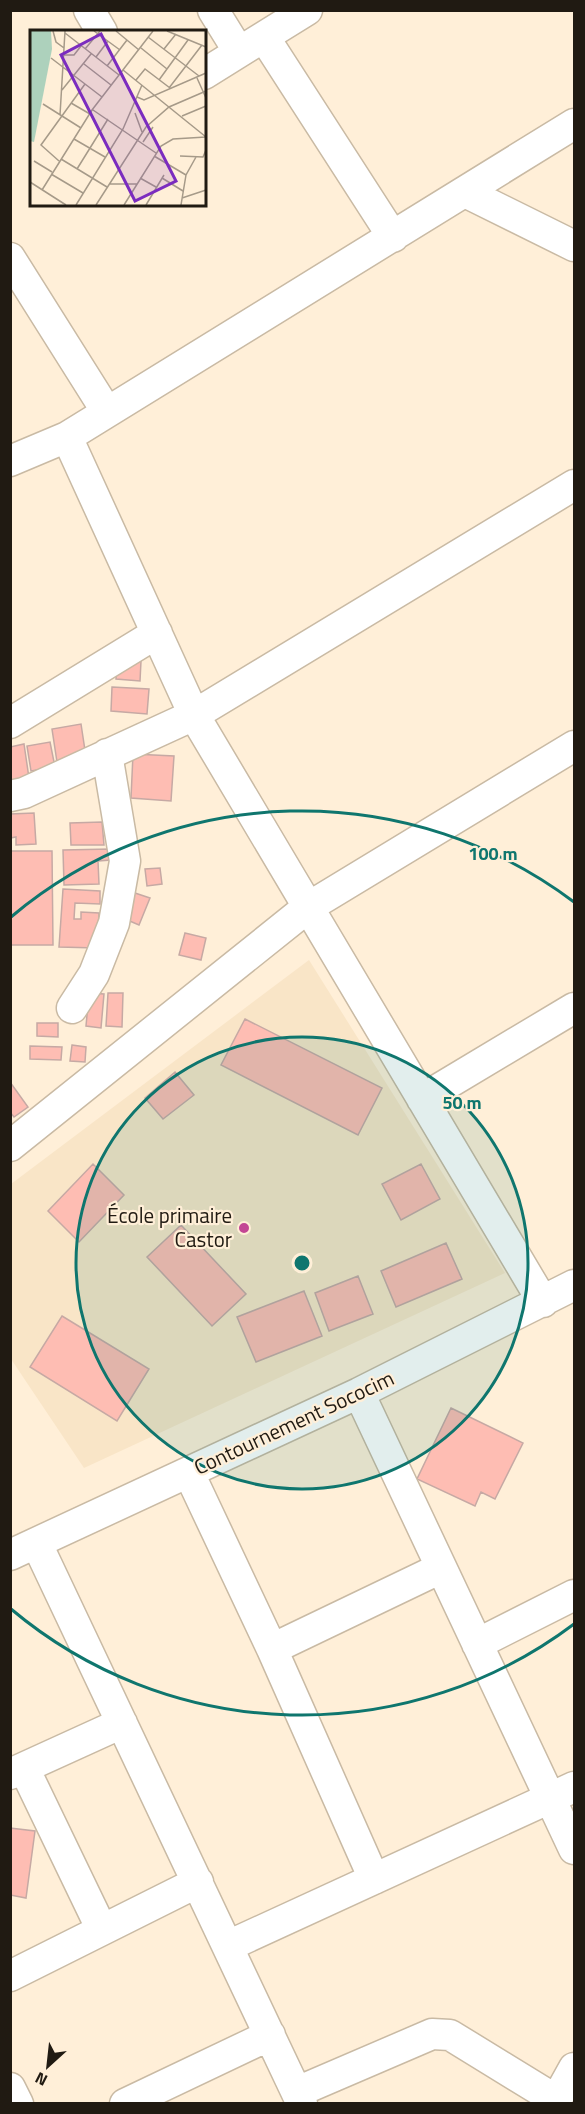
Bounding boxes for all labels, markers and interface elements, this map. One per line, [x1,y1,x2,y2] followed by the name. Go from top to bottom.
[30,30,206,206] inset map
[468,840,518,867] text: 100 m
[442,1089,482,1116] text: 50 m
[107,1199,232,1255] place label: École primaire Castor
[237,1221,251,1235] marker: École primaire Castor
[292,1253,312,1273] centre of rings
[188,1362,399,1483] street label: Contournement Sococim
[18,2036,78,2096] north arrow
[31,2066,52,2093] text: N

